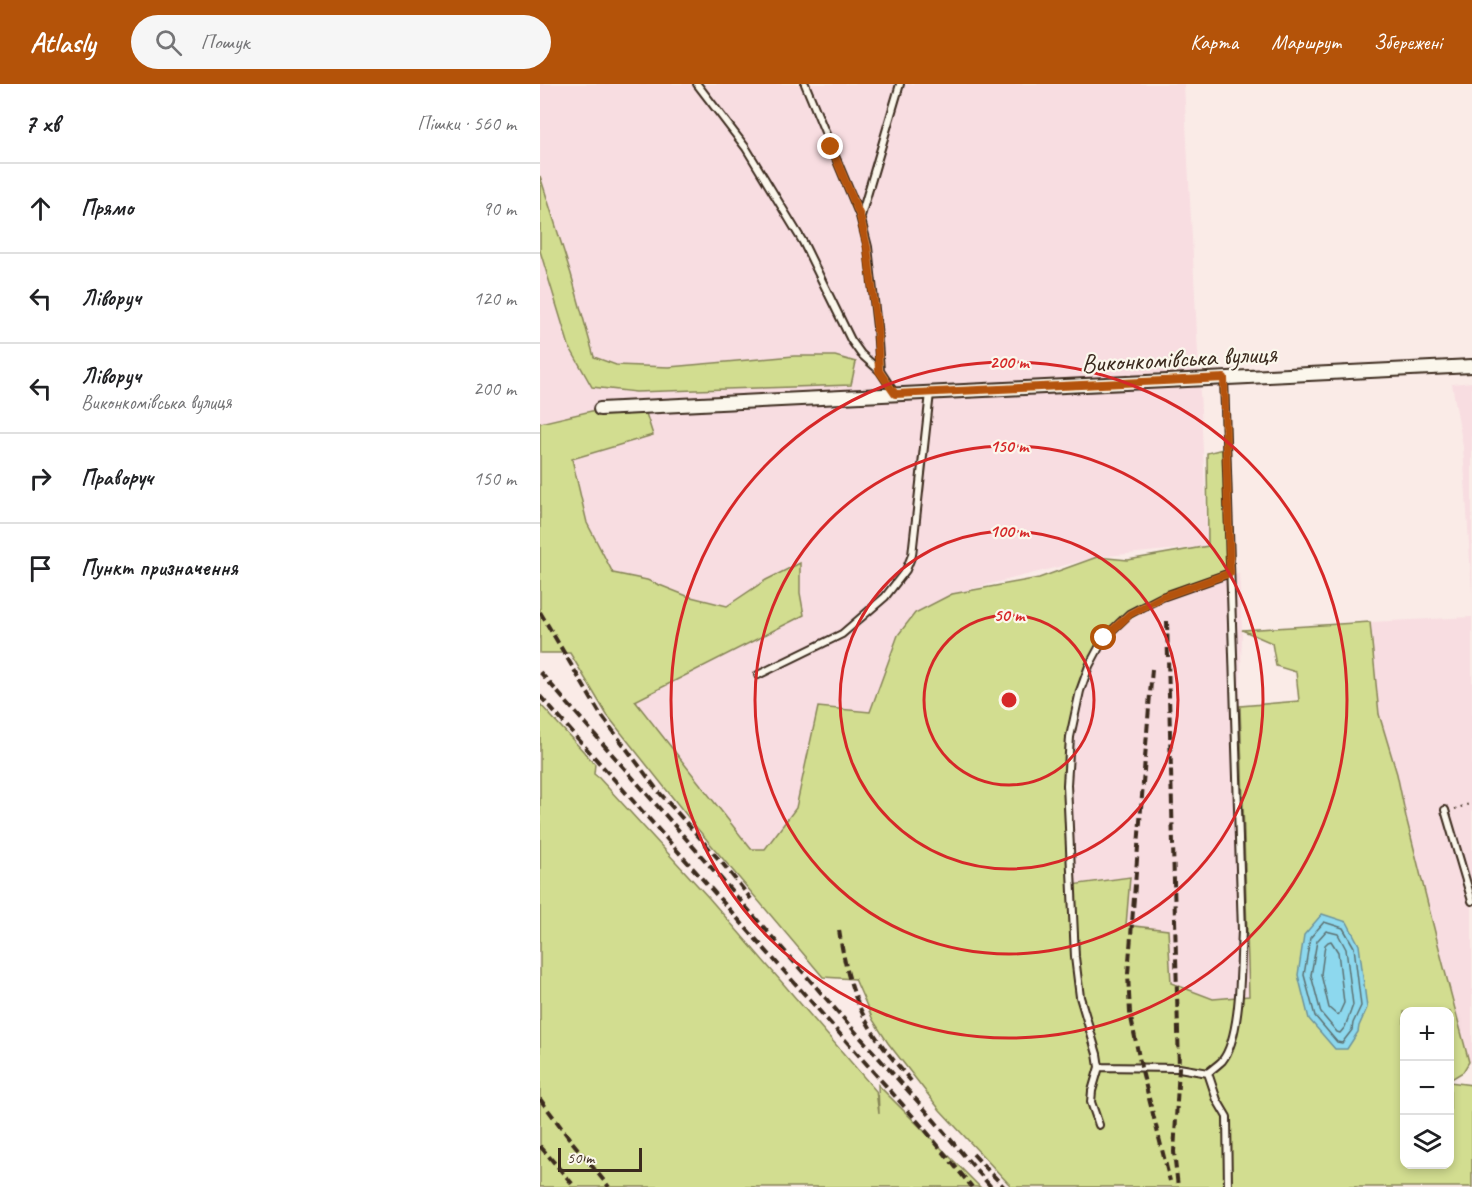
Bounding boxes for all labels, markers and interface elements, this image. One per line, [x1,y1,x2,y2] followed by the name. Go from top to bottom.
[131,15,551,69] search box
[30,25,95,60] text: Atlasly
[152,26,185,59] icon: search
[200,28,250,56] text: Пошук
[1190,29,1238,55] text: Карта
[1271,29,1341,55] text: Маршрут
[1374,29,1442,55] text: Збережені
[24,107,59,140] text: 7 хв
[417,111,516,136] text: Пішки · 560 m
[817,133,843,159] route end
[24,192,57,225] icon: ahead
[81,194,133,222] text: Прямо
[482,196,516,221] text: 90 m
[24,282,57,315] icon: left
[81,284,141,312] text: Ліворуч
[473,286,516,311] text: 120 m
[1080,337,1279,380] street label: Виконкомівська вулиця
[990,351,1030,373] text: 200 m
[81,362,141,390] text: Ліворуч
[24,372,57,405] icon: left
[473,376,516,401] text: 200 m
[81,390,232,415] text: Виконкомівська вулиця
[990,435,1030,457] text: 150 m
[24,462,57,495] icon: right
[81,464,153,492] text: Праворуч
[473,466,516,491] text: 150 m
[990,520,1030,542] text: 100 m
[24,552,57,585] icon: arrive
[81,554,238,582] text: Пункт призначення
[994,604,1026,626] text: 50 m
[1090,624,1116,650] route start
[999,690,1019,710] centre of rings
[1400,1007,1454,1169] map controls
[1400,1007,1454,1061] button: +
[1400,1061,1454,1115] button: −
[1400,1115,1454,1169] button: layers
[558,1145,642,1172] scale bar
[567,1148,594,1168] text: 50 m

